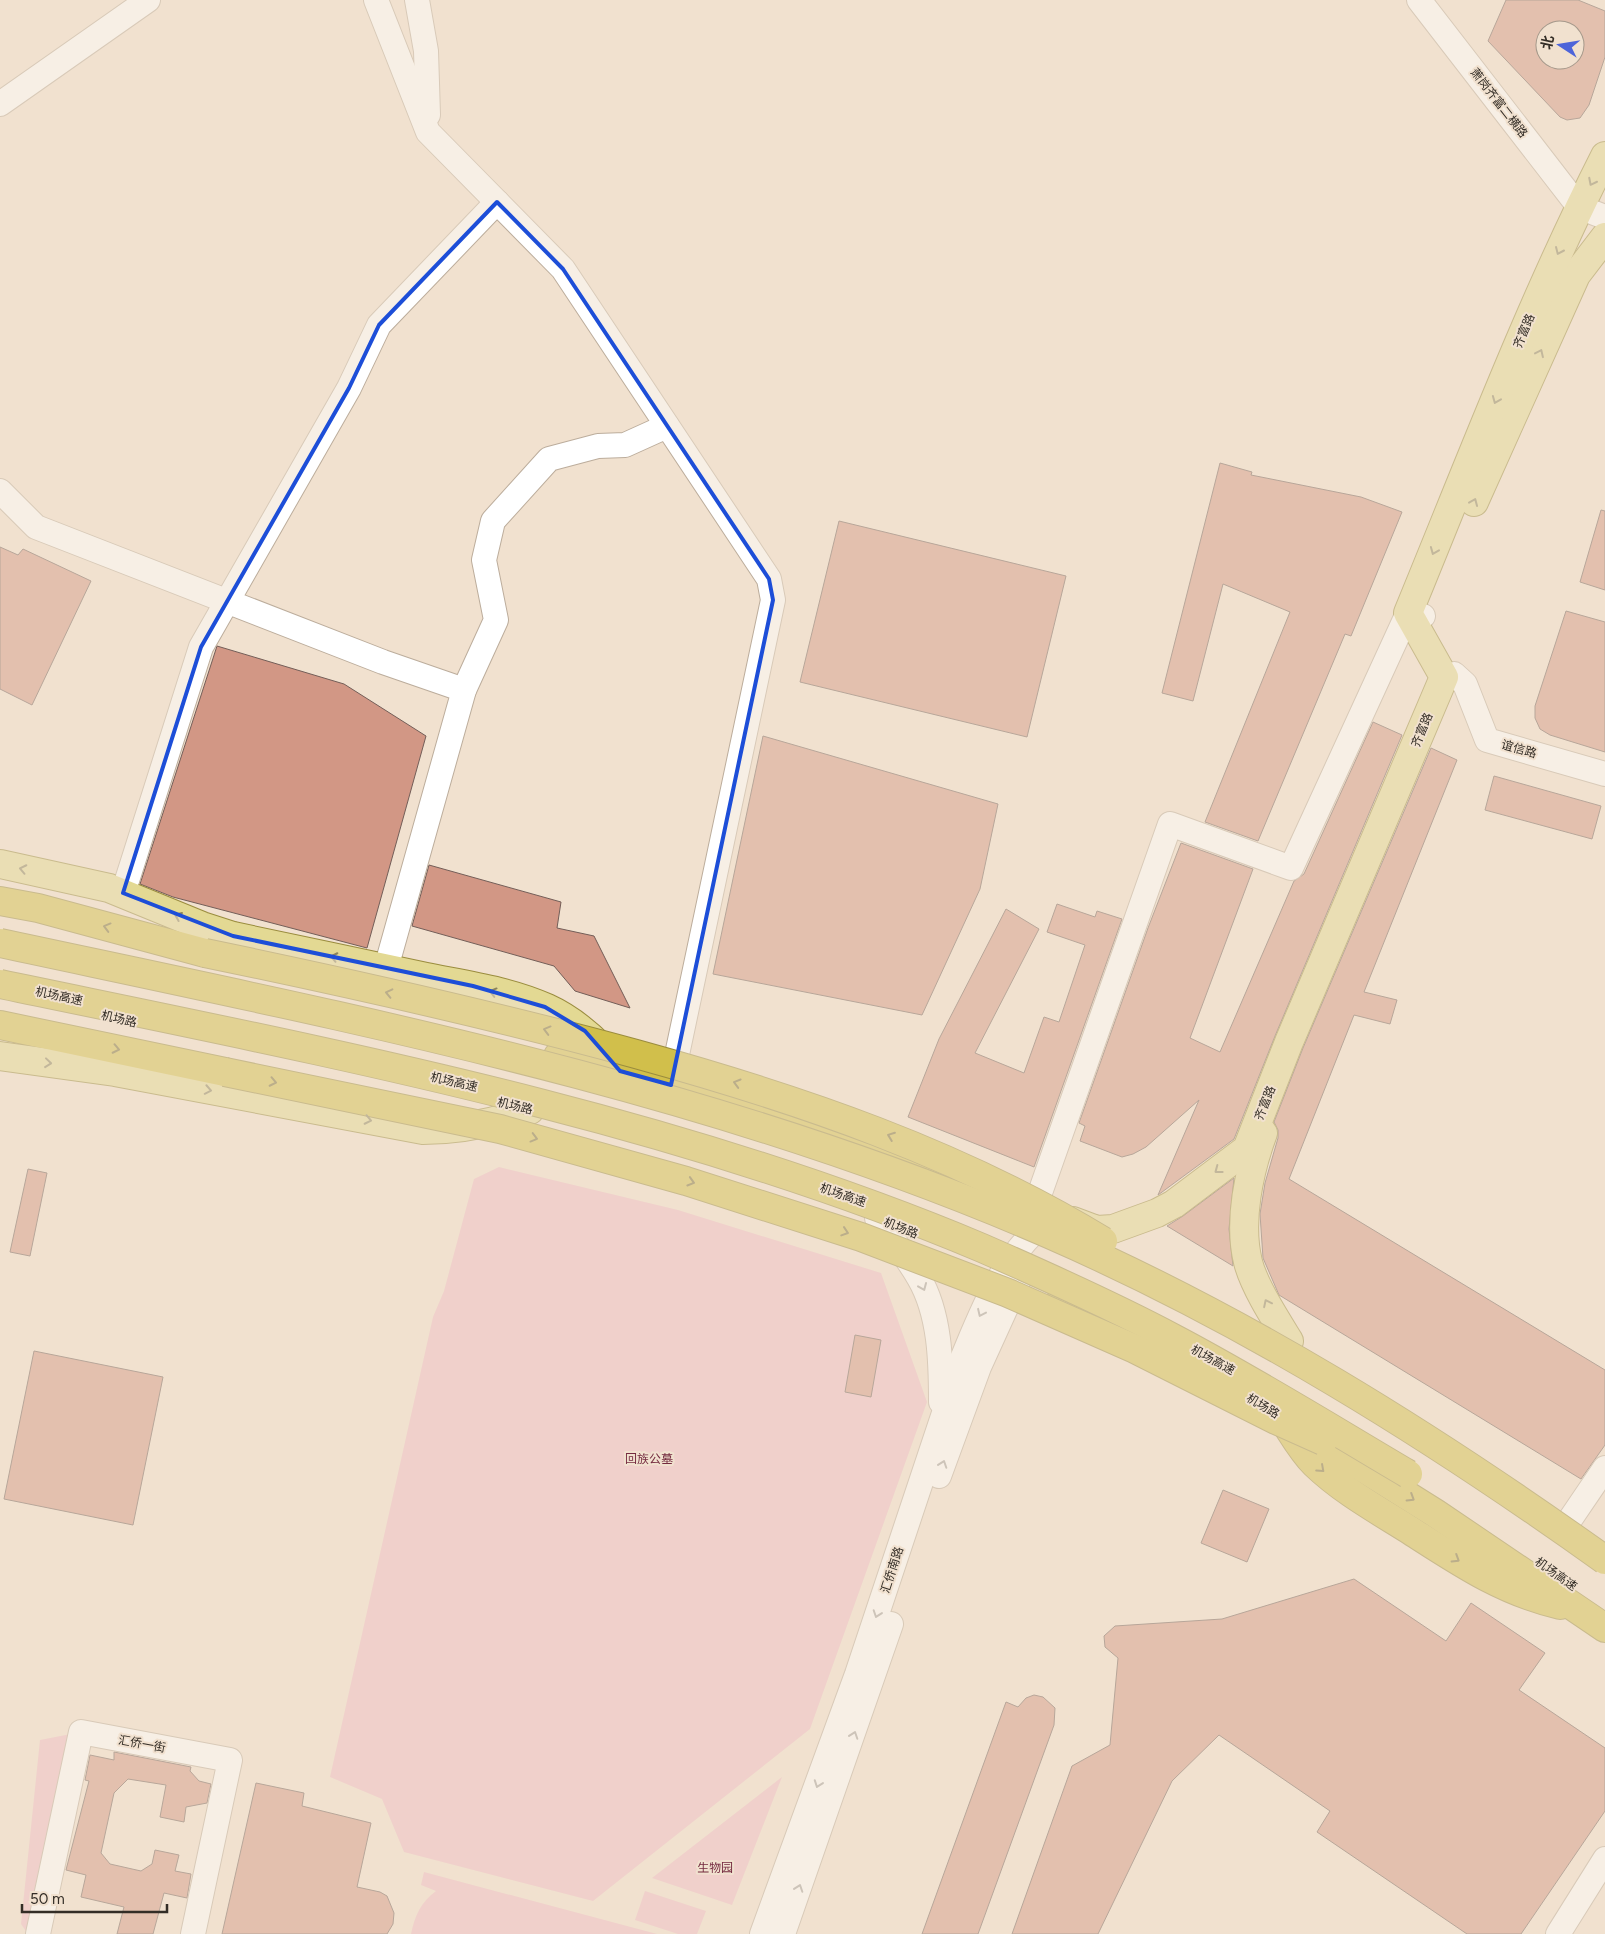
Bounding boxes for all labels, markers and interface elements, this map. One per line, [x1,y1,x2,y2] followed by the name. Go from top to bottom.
[1535,20,1585,70] north arrow
[1538,34,1558,51] text: 北
[1468,66,1530,140] street label: 萧岗齐富二横路
[1588,176,1598,185] one-way arrow
[1555,246,1566,255] one-way arrow
[1511,312,1537,350] street label: 齐富路
[1534,349,1545,358] one-way arrow
[1491,396,1501,404] one-way arrow
[1468,498,1479,507] one-way arrow
[1430,546,1440,555] one-way arrow
[1409,711,1435,749] street label: 齐富路
[1500,737,1538,761] street label: 谊信路
[18,864,27,875] one-way arrow
[174,912,183,922] one-way arrow
[103,922,112,933] one-way arrow
[330,953,339,963] one-way arrow
[34,984,84,1008] street label: 机场高速
[490,987,498,997] one-way arrow
[384,988,393,999] one-way arrow
[100,1008,138,1030] street label: 机场路
[542,1025,551,1036] one-way arrow
[112,1044,121,1054] one-way arrow
[45,1057,53,1068] one-way arrow
[429,1070,479,1094] street label: 机场高速
[268,1076,277,1086] one-way arrow
[733,1079,742,1089] one-way arrow
[204,1084,213,1094] one-way arrow
[1252,1084,1278,1122] street label: 齐富路
[496,1095,534,1117] street label: 机场路
[364,1114,373,1125] one-way arrow
[530,1132,539,1143] one-way arrow
[887,1132,895,1142] one-way arrow
[1215,1165,1224,1173] one-way arrow
[686,1177,694,1187] one-way arrow
[818,1181,868,1209] street label: 机场高速
[882,1215,920,1241] street label: 机场路
[841,1226,849,1236] one-way arrow
[917,1282,928,1291] one-way arrow
[1263,1299,1273,1308] one-way arrow
[977,1308,988,1317] one-way arrow
[1189,1342,1237,1378] street label: 机场高速
[1244,1391,1282,1421] street label: 机场路
[625,1452,673,1466] park label: 回族公墓
[937,1461,947,1469] one-way arrow
[1315,1463,1324,1472] one-way arrow
[1406,1492,1415,1502] one-way arrow
[878,1545,906,1595] street label: 汇侨南路
[1450,1553,1459,1563] one-way arrow
[1532,1554,1580,1594] street label: 机场高速
[873,1609,883,1617] one-way arrow
[848,1731,858,1740] one-way arrow
[117,1733,167,1755] street label: 汇侨一街
[814,1779,824,1787] one-way arrow
[697,1861,733,1875] park label: 生物园
[22,1882,168,1914] scale bar
[793,1884,803,1893] one-way arrow
[30,1890,65,1908] text: 50 m

